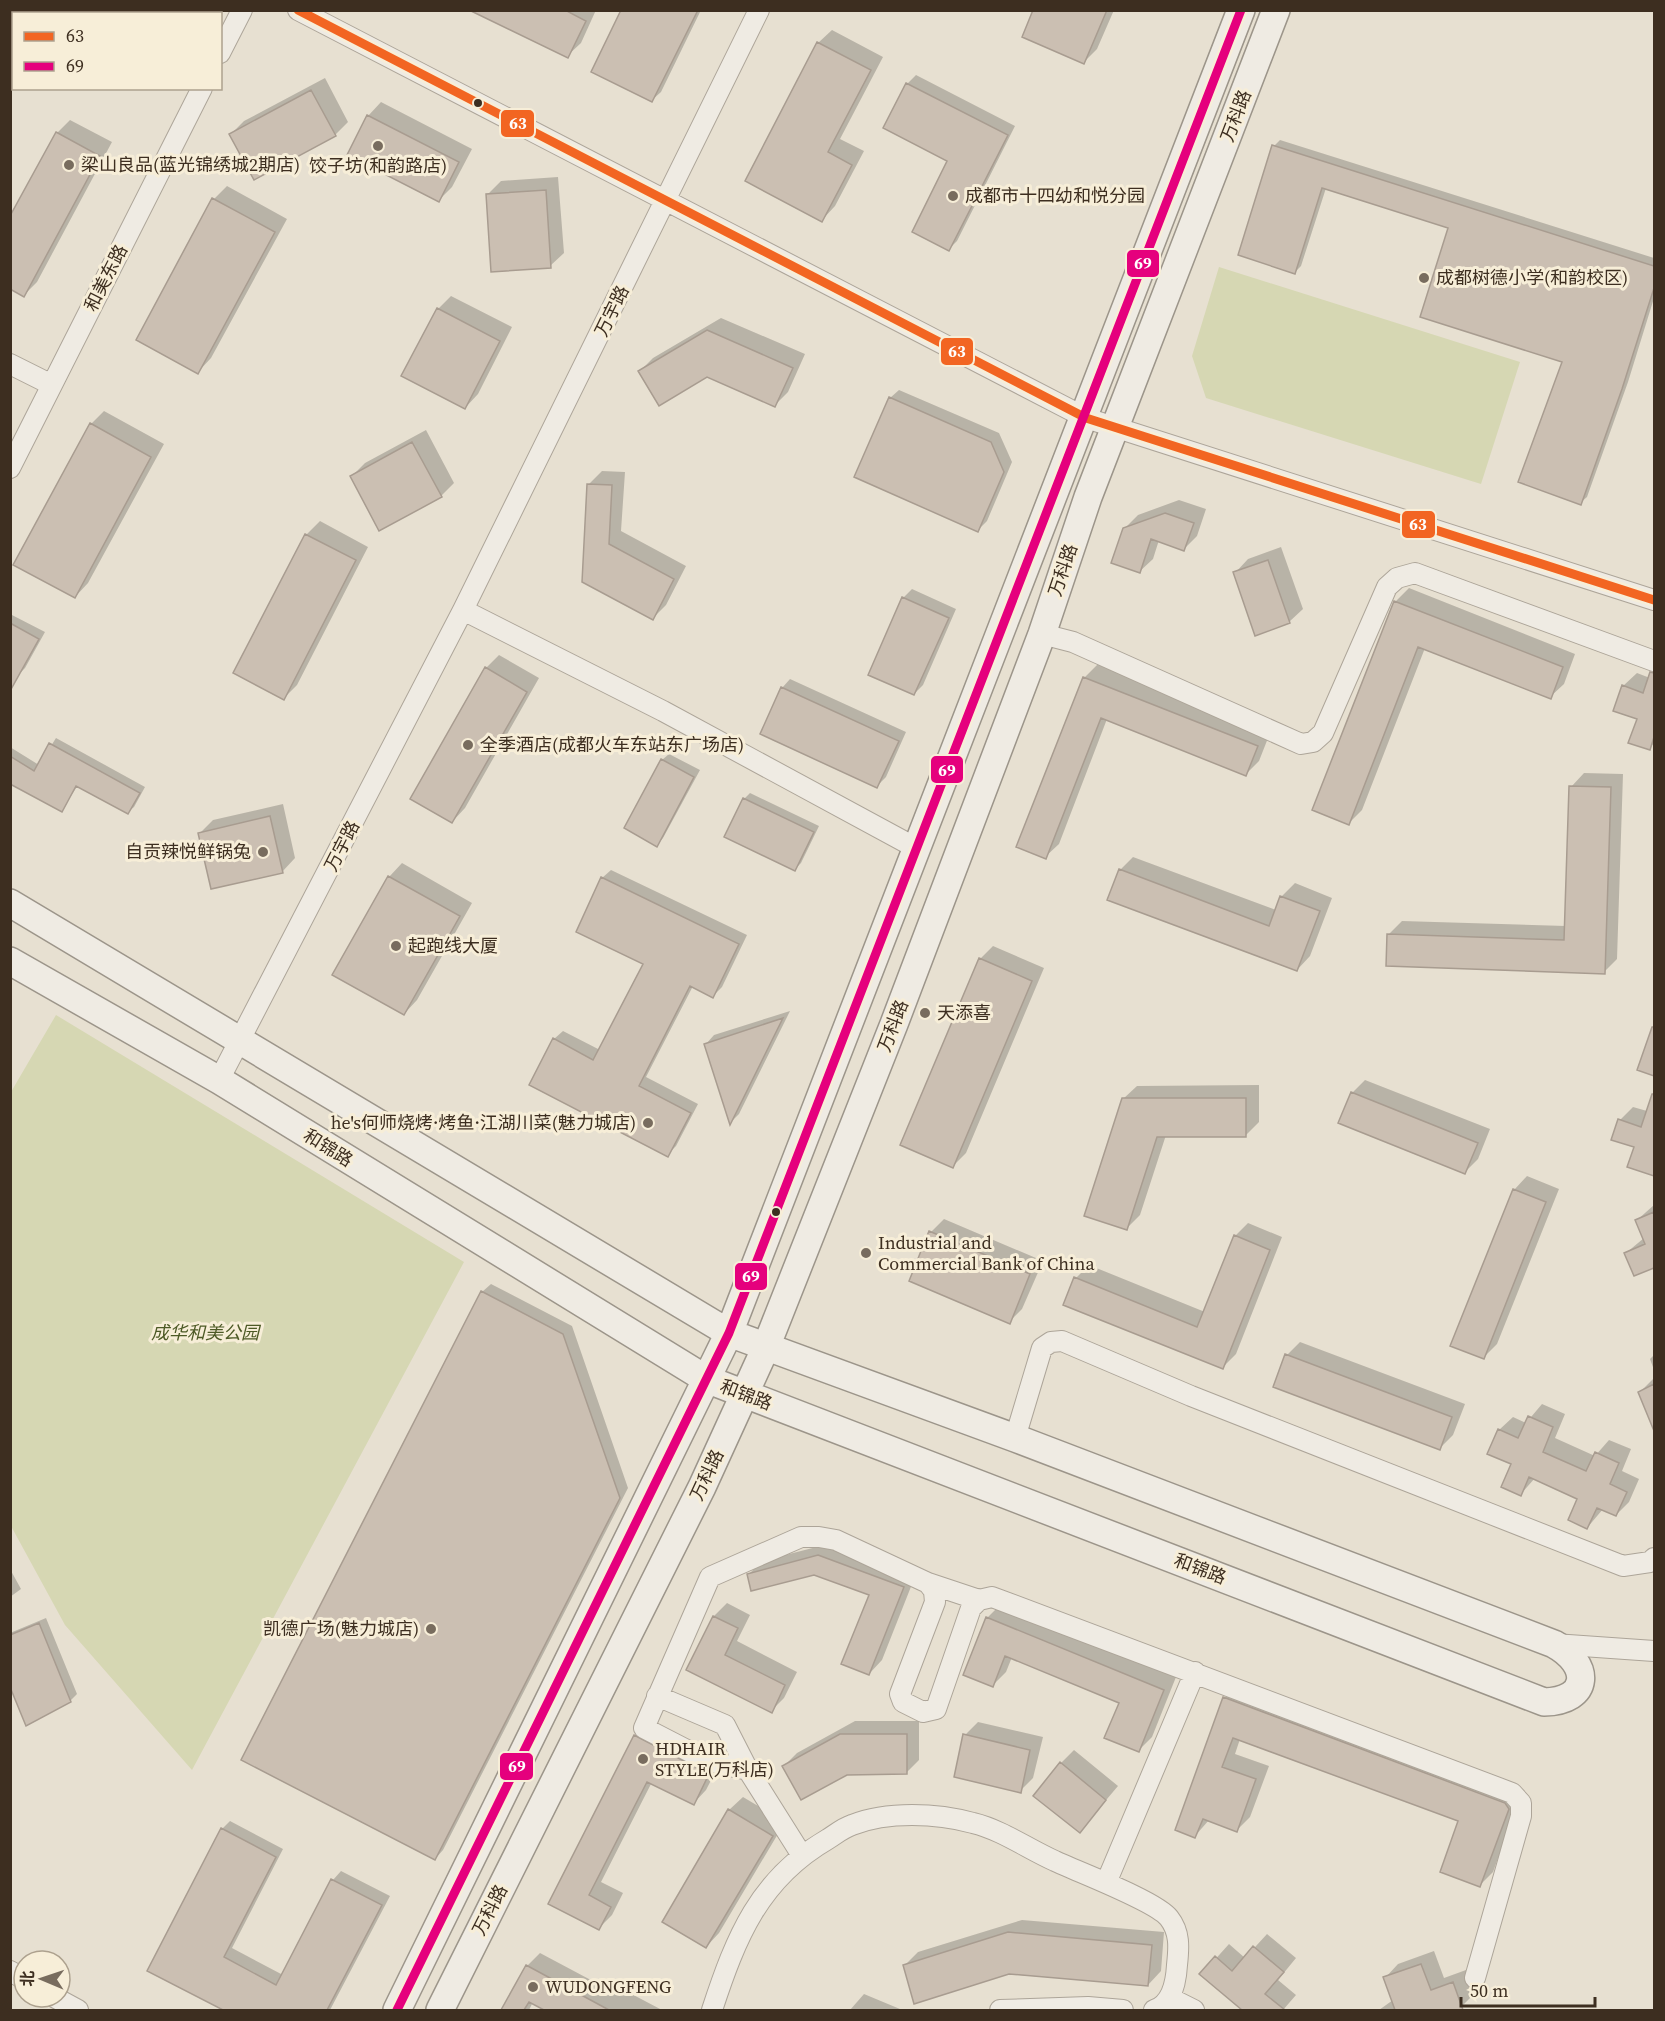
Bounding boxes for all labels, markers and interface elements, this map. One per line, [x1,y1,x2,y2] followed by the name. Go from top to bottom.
[12,12,222,90] legend
[66,23,84,48] text: 63
[66,53,84,78] text: 69
[1214,86,1257,146] street label: 万科路
[472,97,484,109] unlabelled marker
[500,109,535,138] line badge: 63
[509,112,527,134] text: 63
[371,139,385,153] marker: 饺子坊(和韵路店)
[81,152,300,177] place label: 梁山良品(蓝光锦绣城2期店)
[309,153,447,178] place label: 饺子坊(和韵路店)
[62,158,76,172] marker: 梁山良品(蓝光锦绣城2期店)
[965,183,1145,208] place label: 成都市十四幼和悦分园
[946,189,960,203] marker: 成都市十四幼和悦分园
[78,240,133,316] street label: 和美东路
[1126,249,1160,278] line badge: 69
[1134,252,1152,274] text: 69
[1436,265,1628,290] place label: 成都树德小学(和韵校区)
[1417,271,1431,285] marker: 成都树德小学(和韵校区)
[588,281,635,341] street label: 万宇路
[940,337,974,366] line badge: 63
[948,340,966,362] text: 63
[1401,510,1436,539] line badge: 63
[1409,513,1427,535] text: 63
[1042,540,1083,599] street label: 万科路
[480,732,744,757] place label: 全季酒店(成都火车东站东广场店)
[461,738,475,752] marker: 全季酒店(成都火车东站东广场店)
[930,755,964,784] line badge: 69
[938,759,956,781] text: 69
[318,816,365,876] street label: 万宇路
[125,839,251,864] place label: 自贡辣悦鲜锅兔
[256,845,270,859] marker: 自贡辣悦鲜锅兔
[408,933,498,958] place label: 起跑线大厦
[389,939,403,953] marker: 起跑线大厦
[871,996,914,1056] street label: 万科路
[937,1000,991,1025] place label: 天添喜
[918,1006,932,1020] marker: 天添喜
[331,1110,636,1135] place label: he's何师烧烤·烤鱼·江湖川菜(魅力城店)
[641,1116,655,1130] marker: he's何师烧烤·烤鱼·江湖川菜(魅力城店)
[299,1123,358,1172] street label: 和锦路
[770,1206,782,1218] unlabelled marker
[878,1230,1095,1276] place label: Industrial and Commercial Bank of China
[859,1246,873,1260] marker: Industrial and Commercial Bank of China
[734,1262,768,1291] line badge: 69
[742,1265,760,1287] text: 69
[151,1320,262,1345] park label: 成华和美公园
[716,1373,776,1416] street label: 和锦路
[684,1445,729,1505] street label: 万科路
[1170,1547,1230,1590] street label: 和锦路
[263,1616,419,1641] place label: 凯德广场(魅力城店)
[424,1622,438,1636] marker: 凯德广场(魅力城店)
[655,1736,774,1782] place label: HDHAIR STYLE(万科店)
[499,1752,534,1781] line badge: 69
[636,1752,650,1766] marker: HDHAIR STYLE(万科店)
[508,1755,526,1777] text: 69
[466,1880,513,1940] street label: 万科路
[12,1949,72,2009] north arrow
[16,1970,38,1987] text: 北
[1461,1970,1594,2008] scale bar
[545,1974,671,1999] place label: WUDONGFENG
[1470,1978,1508,2003] text: 50 m
[526,1980,540,1994] marker: WUDONGFENG

